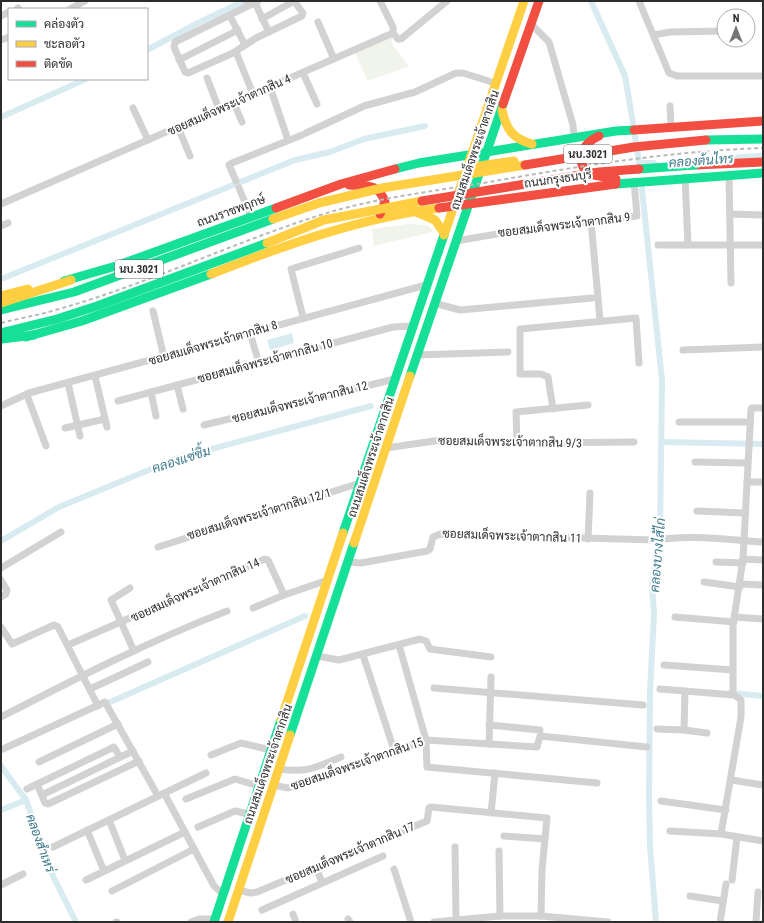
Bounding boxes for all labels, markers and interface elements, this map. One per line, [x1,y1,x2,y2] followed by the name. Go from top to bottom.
[8,8,148,80] legend
[716,8,756,48] north arrow
[733,12,740,25] text: N
[44,17,84,31] text: คล่องตัว
[44,37,85,51] text: ชะลอตัว
[44,57,73,71] text: ติดขัด
[164,70,293,139] street label: ซอยสมเด็จพระเจ้าตากสิน 4
[446,87,502,212] street label: ถนนสมเด็จพระเจ้าตากสิน
[564,145,612,163] road number: นบ.3021
[668,150,735,170] water label: คลองต้นไทร
[523,166,593,193] street label: ถนนกรุงธนบุรี
[195,191,268,230] street label: ถนนราชพฤกษ์
[497,208,631,240] street label: ซอยสมเด็จพระเจ้าตากสิน 9
[115,260,163,278] road number: นบ.3021
[146,316,279,368] street label: ซอยสมเด็จพระเจ้าตากสิน 8
[195,334,334,386] street label: ซอยสมเด็จพระเจ้าตากสิน 10
[230,376,369,426] street label: ซอยสมเด็จพระเจ้าตากสิน 12
[343,394,397,519] street label: ถนนสมเด็จพระเจ้าตากสิน
[438,432,582,450] street label: ซอยสมเด็จพระเจ้าตากสิน 9/3
[148,438,212,476] water label: คลองแซ่ซิ้ม
[185,483,333,543] street label: ซอยสมเด็จพระเจ้าตากสิน 12/1
[646,516,668,593] water label: คลองบางไส้ไก่
[442,525,582,545] street label: ซอยสมเด็จพระเจ้าตากสิน 11
[128,553,262,625] street label: ซอยสมเด็จพระเจ้าตากสิน 14
[239,701,295,826] street label: ถนนสมเด็จพระเจ้าตากสิน
[288,733,425,793] street label: ซอยสมเด็จพระเจ้าตากสิน 15
[23,812,58,876] water label: คลองสำเหร่
[282,817,417,887] street label: ซอยสมเด็จพระเจ้าตากสิน 17

